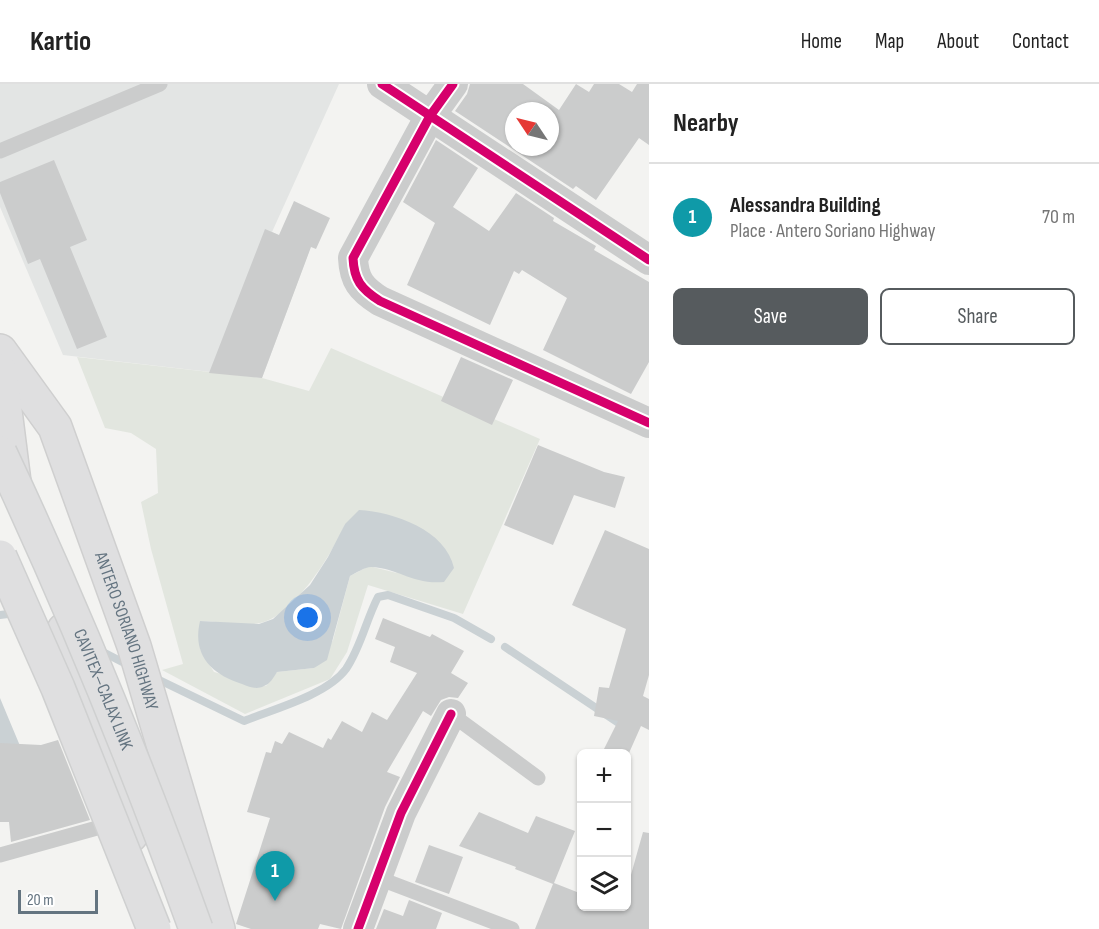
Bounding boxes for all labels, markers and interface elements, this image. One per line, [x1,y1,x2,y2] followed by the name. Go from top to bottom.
[30,25,91,58] text: Kartio
[801,29,842,54] text: Home
[875,29,904,54] text: Map
[937,29,979,54] text: About
[1012,29,1069,54] text: Contact
[505,102,559,156] north arrow
[673,108,739,139] text: Nearby
[730,192,881,219] text: Alessandra Building
[689,205,696,229] text: 1
[1042,205,1075,229] text: 70 m
[730,219,935,243] text: Place · Antero Soriano Highway
[673,288,868,345] button: Save
[880,288,1075,345] button: Share
[90,548,163,713] street label: ANTERO SORIANO HIGHWAY
[293,603,322,632] your location
[69,626,138,754] street label: CAVITEX–CALAX LINK
[577,749,631,911] map controls
[577,749,631,803] button: +
[577,803,631,857] button: −
[256,852,294,901] pin: 1
[577,857,631,911] button: layers
[18,887,98,914] scale bar
[27,891,54,910] text: 20 m

